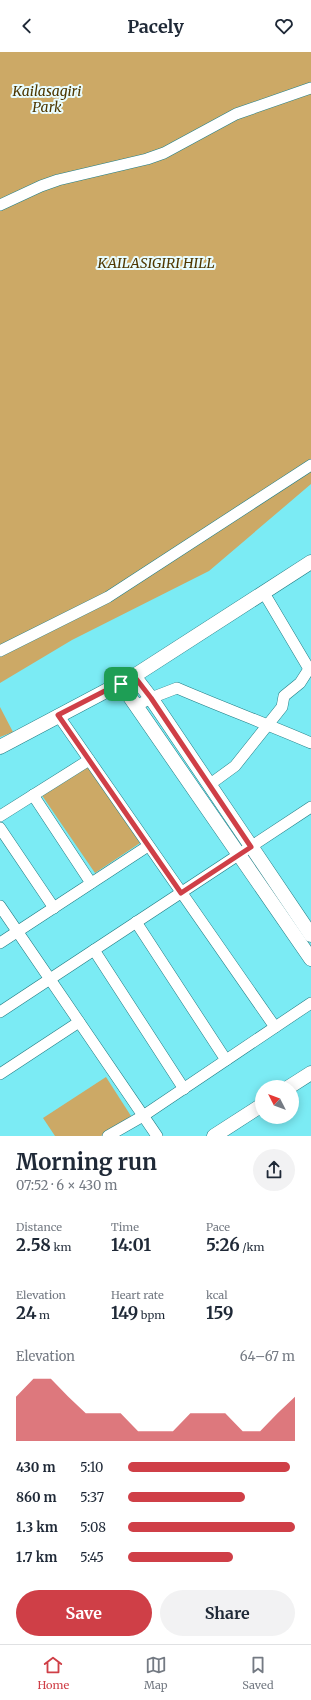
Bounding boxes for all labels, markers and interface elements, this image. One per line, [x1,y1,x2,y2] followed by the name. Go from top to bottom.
[16,15,38,37] icon: back
[127,15,184,38] text: Pacely
[273,15,295,37] icon: heart
[12,82,81,116] park label: Kailasagiri Park
[96,254,215,272] park label: KAILASIGIRI HILL
[104,667,138,701] pin
[110,673,132,695] icon: arrive
[255,1080,299,1124] north arrow
[255,1080,299,1124] map controls
[16,1148,157,1176] text: Morning run
[253,1149,295,1191] button: share
[16,1177,117,1194] text: 07:52 · 6 × 430 m
[16,1220,62,1234] text: Distance
[111,1220,139,1234] text: Time
[206,1220,230,1234] text: Pace
[16,1234,51,1256] text: 2.58
[111,1234,151,1256] text: 14:01
[206,1234,240,1256] text: 5:26
[51,1240,71,1254] text: km
[240,1240,264,1254] text: /km
[16,1288,66,1302] text: Elevation
[111,1288,164,1302] text: Heart rate
[206,1288,228,1302] text: kcal
[16,1302,36,1324] text: 24
[111,1302,138,1324] text: 149
[206,1302,233,1324] text: 159
[36,1308,50,1322] text: m
[138,1308,165,1322] text: bpm
[16,1348,75,1365] text: Elevation
[240,1348,295,1365] text: 64–67 m
[16,1459,56,1476] text: 430 m
[80,1459,103,1476] text: 5:10
[16,1489,57,1506] text: 860 m
[80,1489,104,1506] text: 5:37
[16,1519,58,1536] text: 1.3 km
[80,1519,106,1536] text: 5:08
[16,1549,57,1566] text: 1.7 km
[80,1549,104,1566] text: 5:45
[16,1590,152,1636] button: Save
[160,1590,295,1636] button: Share
[37,1654,69,1692] tab: Home
[144,1654,167,1692] tab: Map
[242,1654,274,1692] tab: Saved

